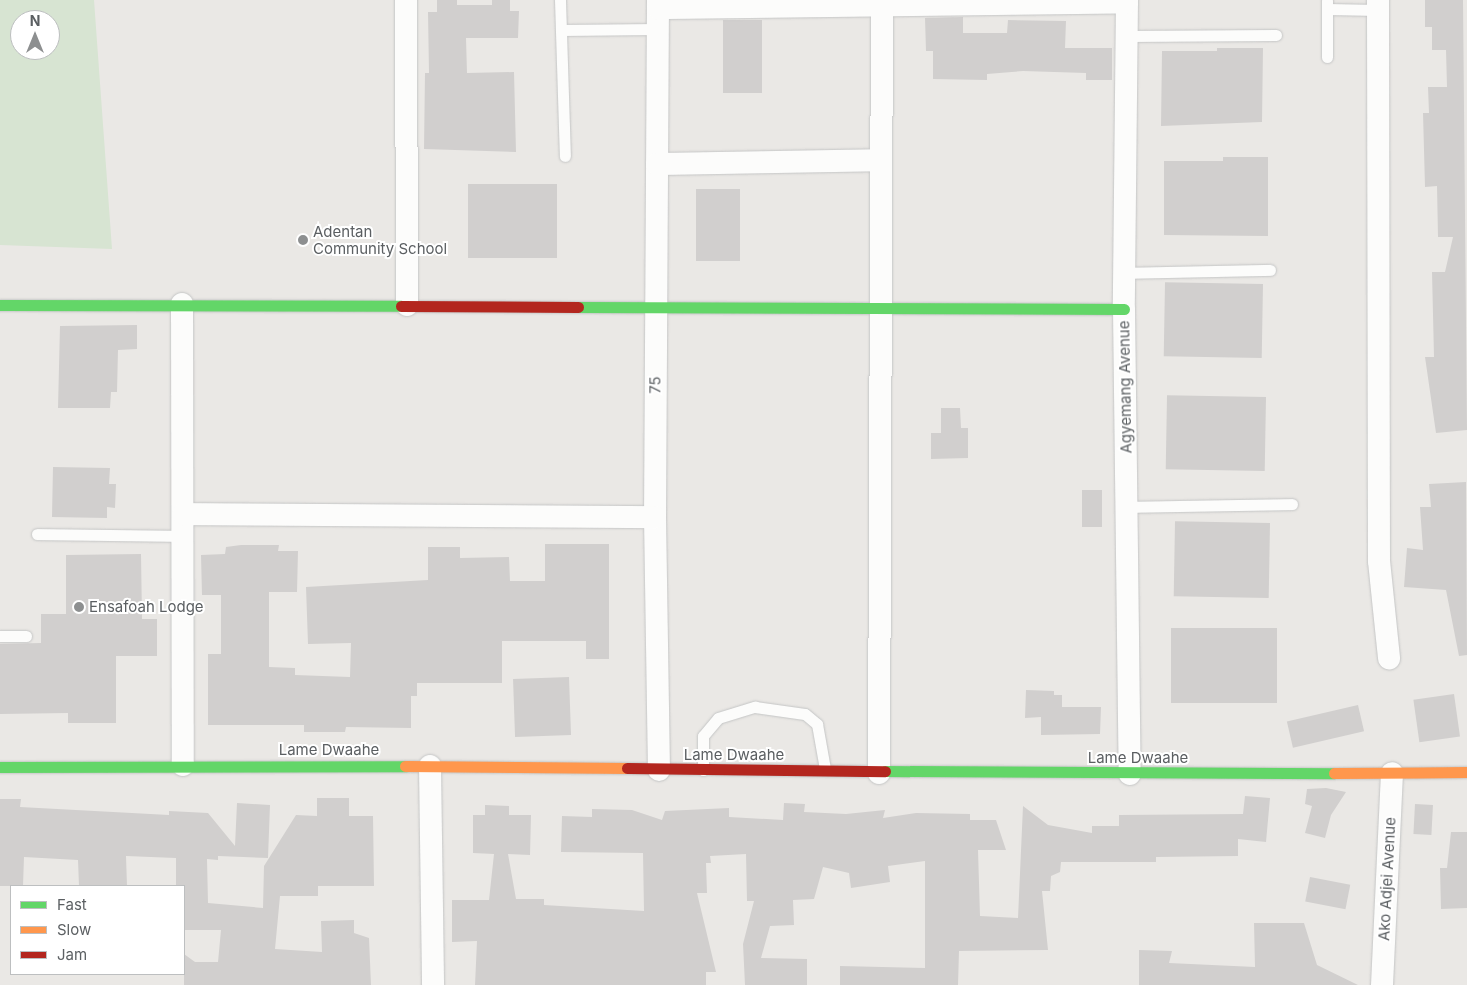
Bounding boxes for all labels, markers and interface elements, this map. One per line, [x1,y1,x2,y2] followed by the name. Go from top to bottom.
[10,10,60,60] north arrow
[30,12,40,29] text: N
[313,222,447,257] place label: Adentan Community School
[297,234,309,246] marker: Adentan Community School
[1115,320,1135,454] street label: Agyemang Avenue
[646,376,664,394] street label: 75
[89,598,204,616] place label: Ensafoah Lodge
[73,601,85,613] marker: Ensafoah Lodge
[279,741,379,759] street label: Lame Dwaahe
[684,746,784,764] street label: Lame Dwaahe
[1088,749,1188,767] street label: Lame Dwaahe
[1375,817,1399,941] street label: Ako Adjei Avenue
[10,885,185,975] legend
[57,895,87,914] text: Fast
[57,920,91,939] text: Slow
[57,945,87,964] text: Jam

